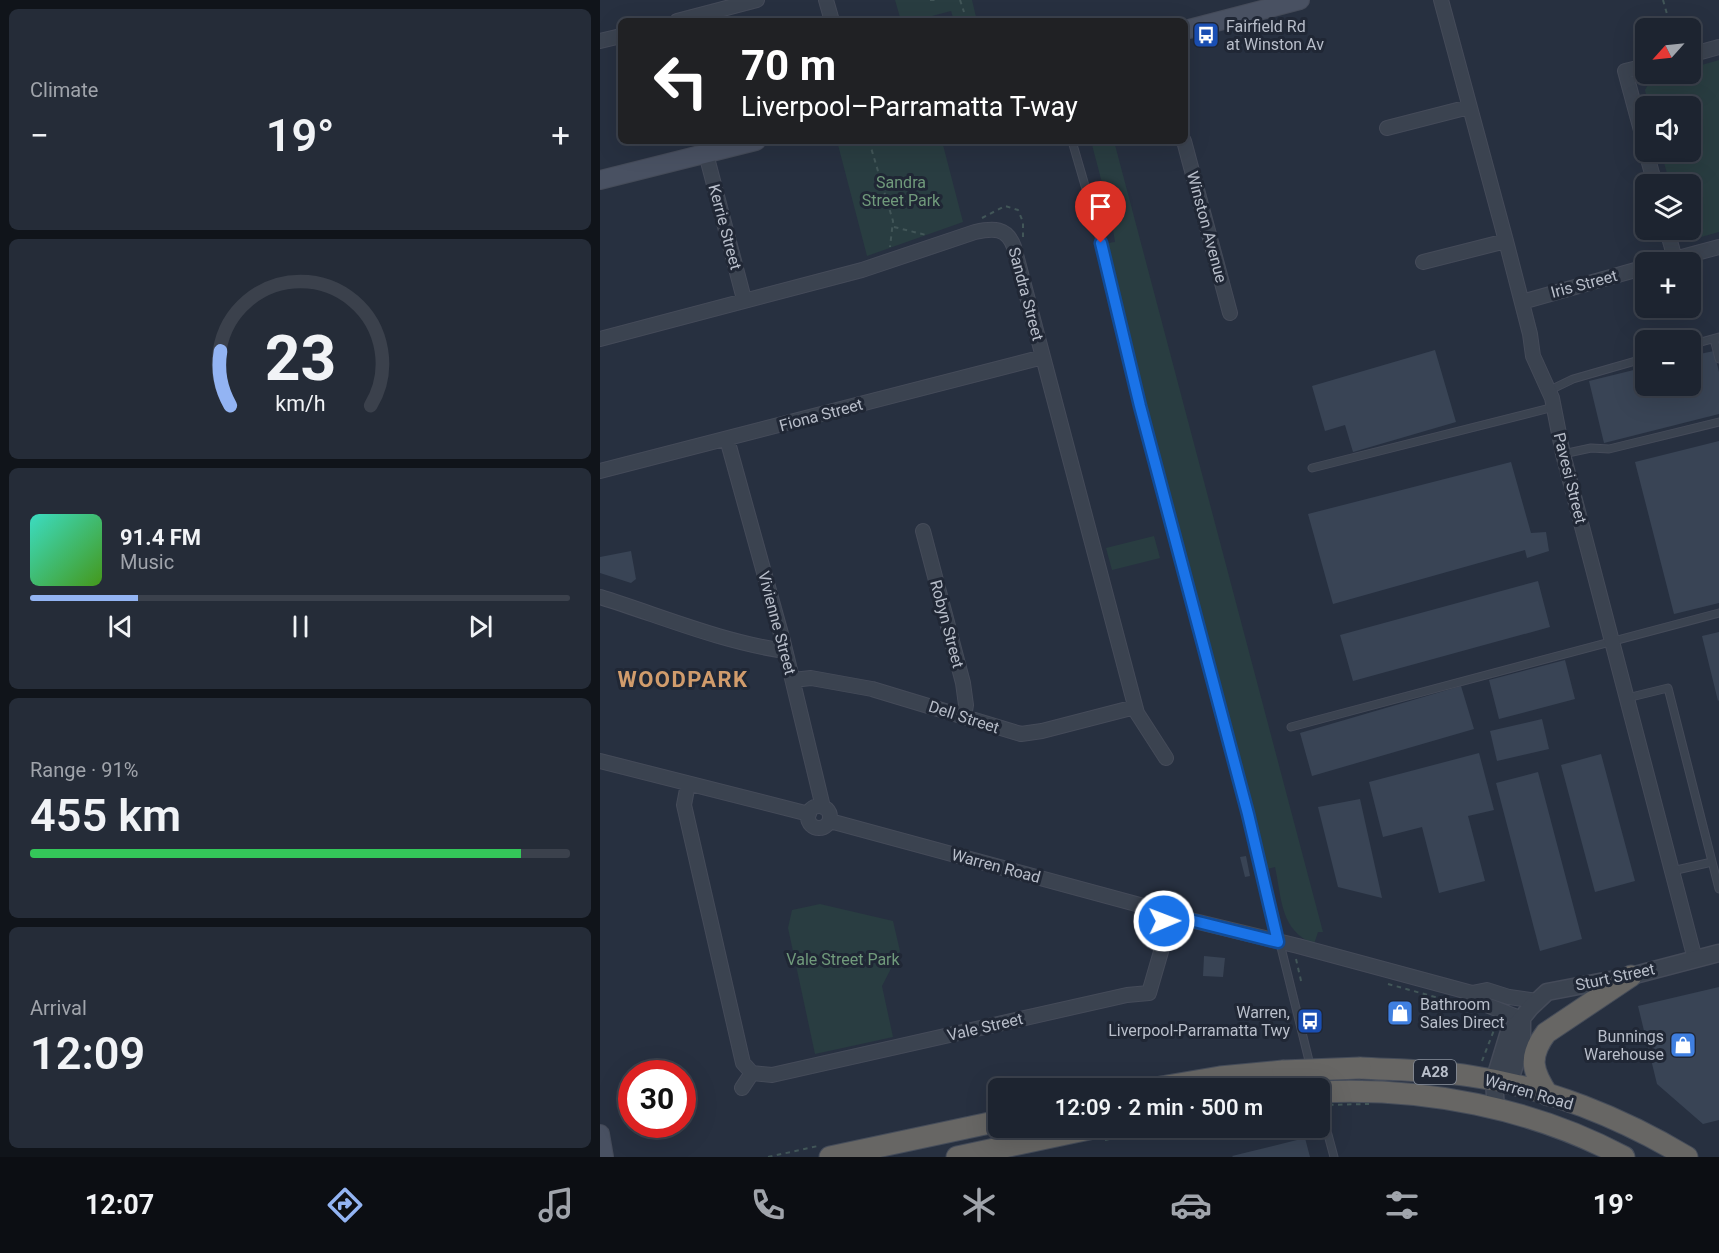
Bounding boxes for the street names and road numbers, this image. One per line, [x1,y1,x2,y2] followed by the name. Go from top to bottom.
[1183,169,1231,285] street label: Winston Avenue
[704,182,746,272] street label: Kerrie Street
[1004,245,1048,343] street label: Sandra Street
[1549,266,1619,302] street label: Iris Street
[777,395,865,435] street label: Fiona Street
[1550,431,1590,525] street label: Pavesi Street
[754,569,800,677] street label: Vivienne Street
[926,578,968,670] street label: Robyn Street
[926,697,1002,737] street label: Dell Street
[949,845,1043,887] street label: Warren Road
[1574,959,1656,995] street label: Sturt Street
[945,1009,1025,1045] street label: Vale Street
[1414,1060,1456,1084] road number: A28
[1482,1070,1576,1114] street label: Warren Road

